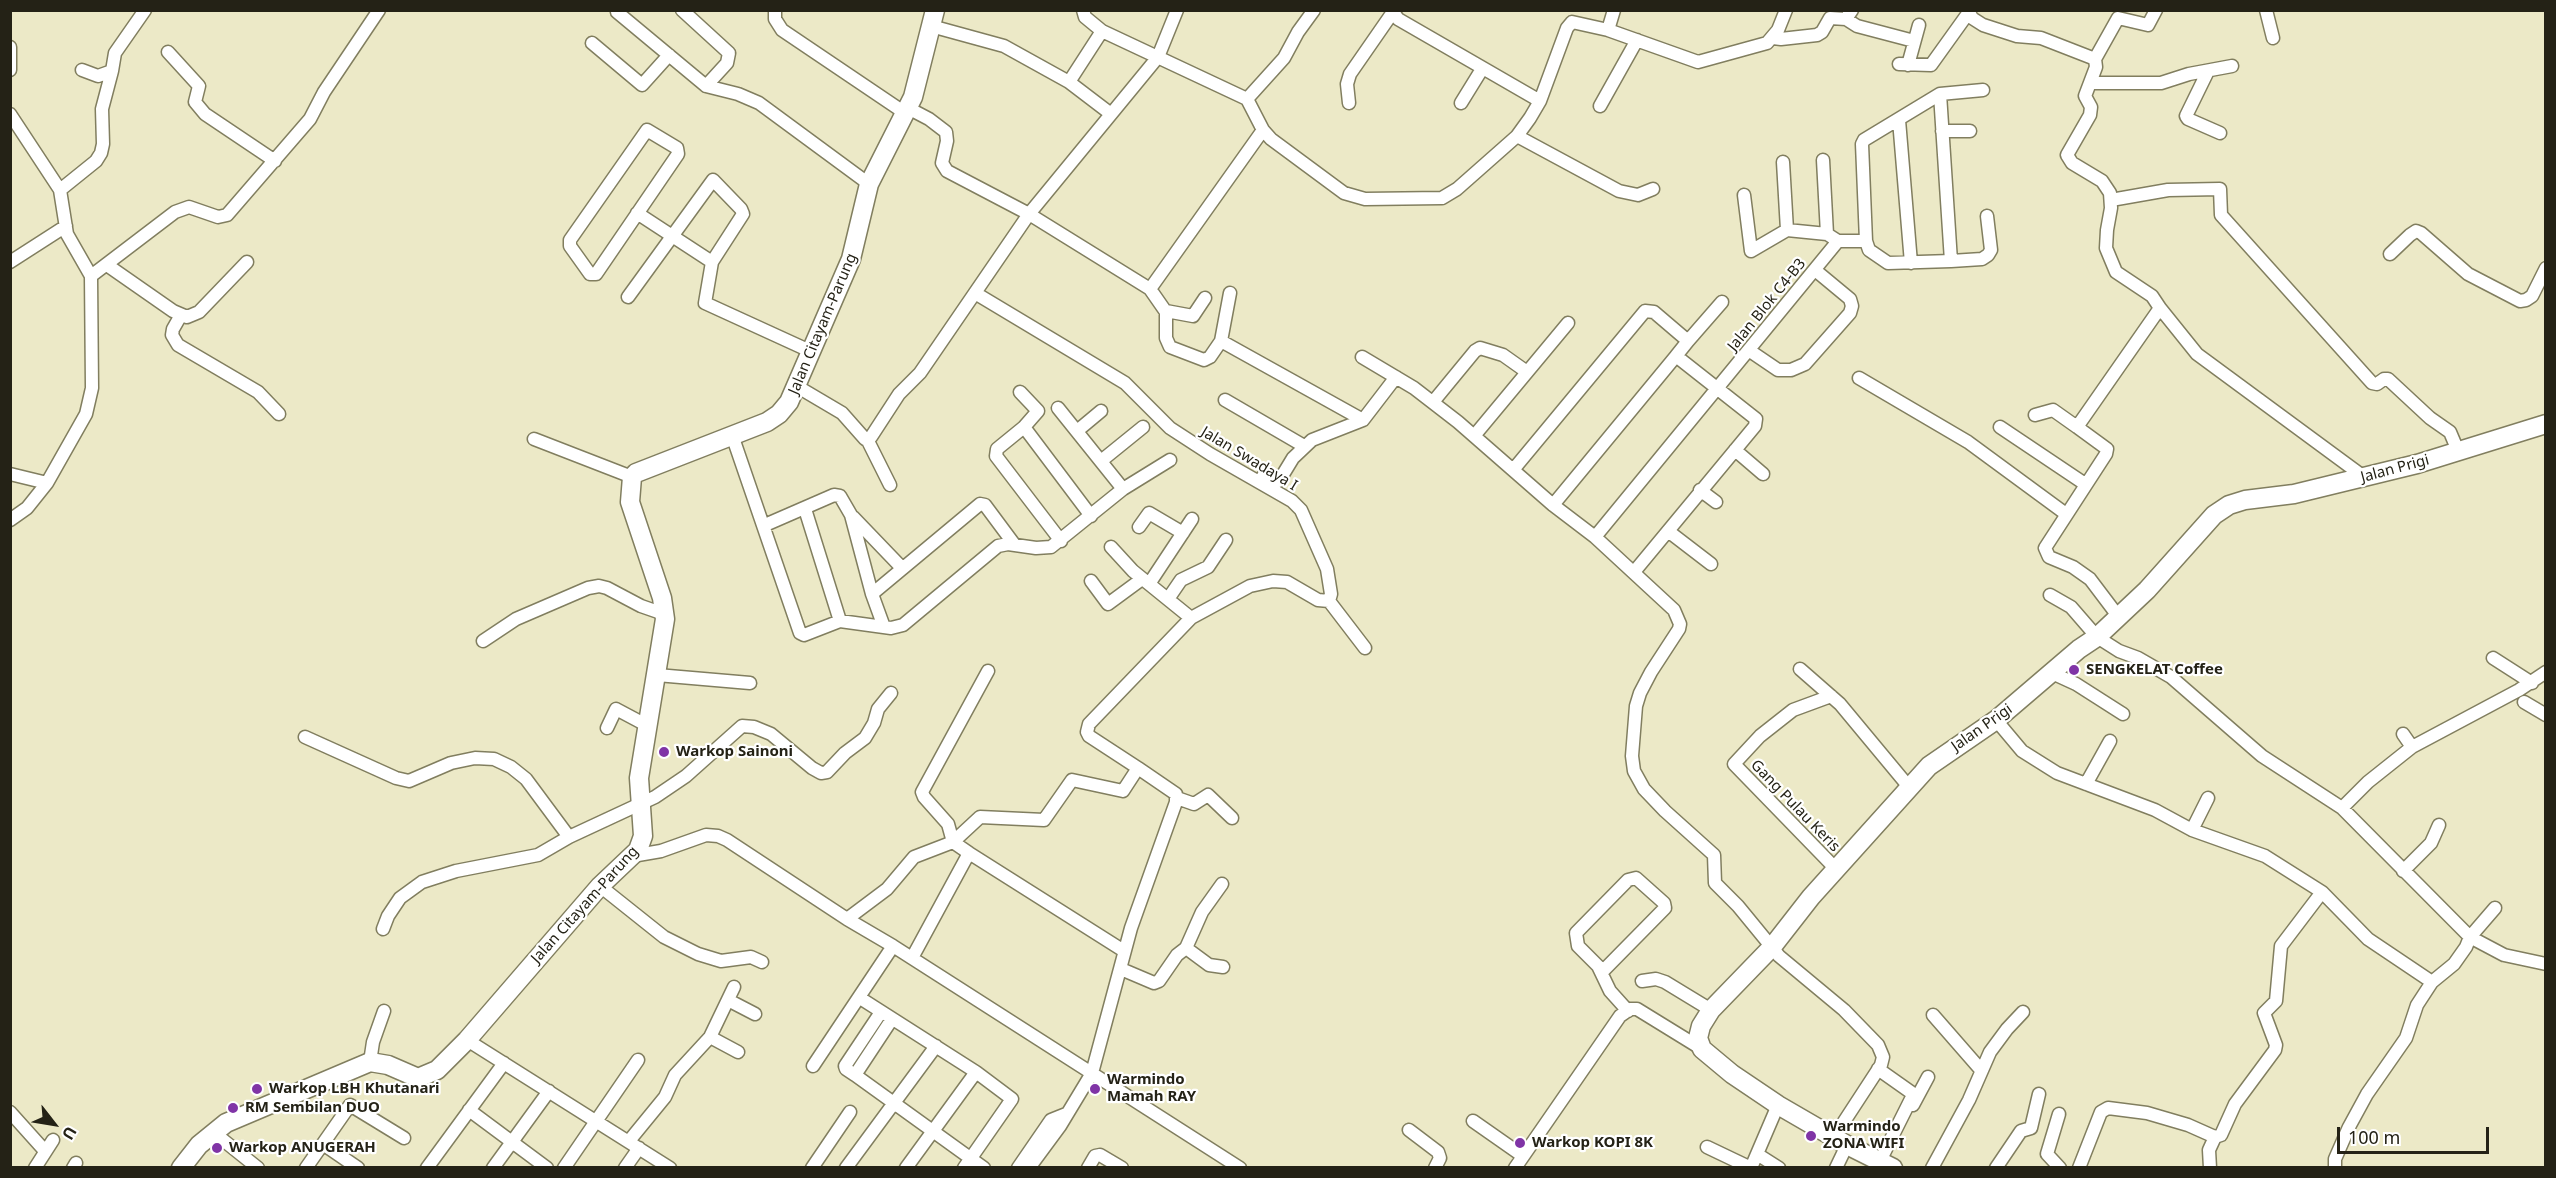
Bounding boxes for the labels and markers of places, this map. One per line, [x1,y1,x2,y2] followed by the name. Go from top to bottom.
[2086,661,2223,679] place label: SENGKELAT Coffee
[2067,663,2081,677] marker: SENGKELAT Coffee
[676,743,793,761] place label: Warkop Sainoni
[657,745,671,759] marker: Warkop Sainoni
[1107,1071,1196,1106] place label: Warmindo Mamah RAY
[269,1080,440,1098] place label: Warkop LBH Khutanari
[250,1082,264,1096] marker: Warkop LBH Khutanari
[1088,1082,1102,1096] marker: Warmindo Mamah RAY
[245,1099,380,1117] place label: RM Sembilan DUO
[226,1101,240,1115] marker: RM Sembilan DUO
[1823,1118,1904,1153] place label: Warmindo ZONA WIFI
[1804,1129,1818,1143] marker: Warmindo ZONA WIFI
[1532,1134,1653,1152] place label: Warkop KOPI 8K
[1513,1136,1527,1150] marker: Warkop KOPI 8K
[229,1139,376,1157] place label: Warkop ANUGERAH
[210,1141,224,1155] marker: Warkop ANUGERAH

